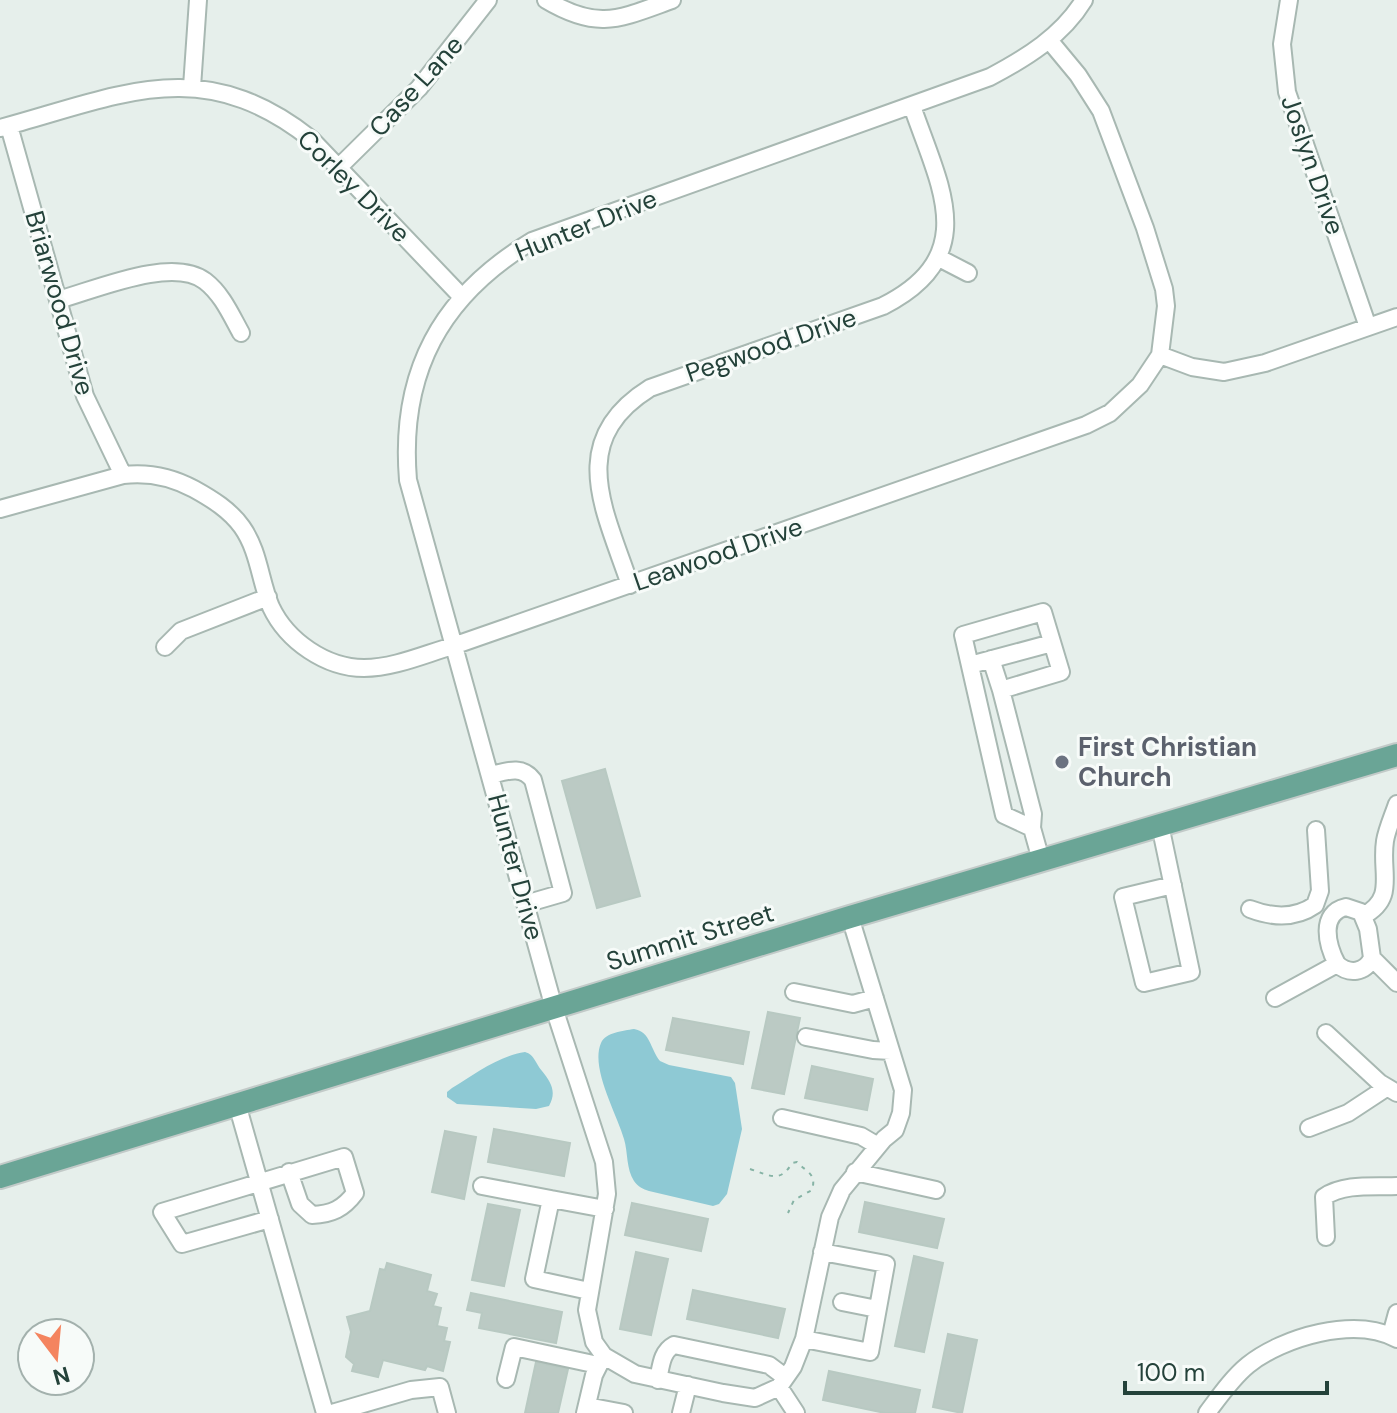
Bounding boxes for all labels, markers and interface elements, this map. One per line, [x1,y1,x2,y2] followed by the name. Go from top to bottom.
[362,28,470,144] street label: Case Lane
[1273,91,1353,239] street label: Joslyn Drive
[290,122,418,250] street label: Corley Drive
[510,181,662,269] street label: Hunter Drive
[17,207,103,399] street label: Briarwood Drive
[681,300,861,390] street label: Pegwood Drive
[629,509,807,599] street label: Leawood Drive
[1078,730,1257,794] place label: First Christian Church
[1053,753,1071,771] marker: First Christian Church
[480,790,552,944] street label: Hunter Drive
[602,895,778,979] street label: Summit Street
[16,1317,96,1397] north arrow
[1125,1345,1327,1395] scale bar
[1137,1357,1205,1388] text: 100 m
[50,1360,73,1392] text: N

